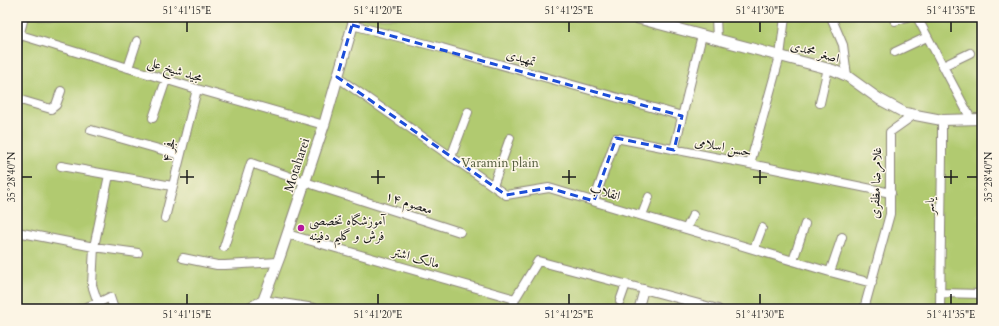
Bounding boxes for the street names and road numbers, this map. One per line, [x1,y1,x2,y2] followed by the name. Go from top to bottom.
[788,36,842,68] street label: اصغر محمدی
[504,45,538,71] street label: تمهیدی
[145,53,205,89] street label: مجید شیخ علی
[693,133,753,161] street label: حسن اسلامی
[280,135,314,194] street label: Motaharei
[157,136,181,164] street label: فجر ۴
[866,147,886,219] street label: غلامرضا مظفری
[587,179,623,205] street label: انقلاب
[383,187,435,221] street label: ۱۴ معصوم
[921,196,939,217] street label: یاسر
[388,242,442,273] street label: مالک اشتر

